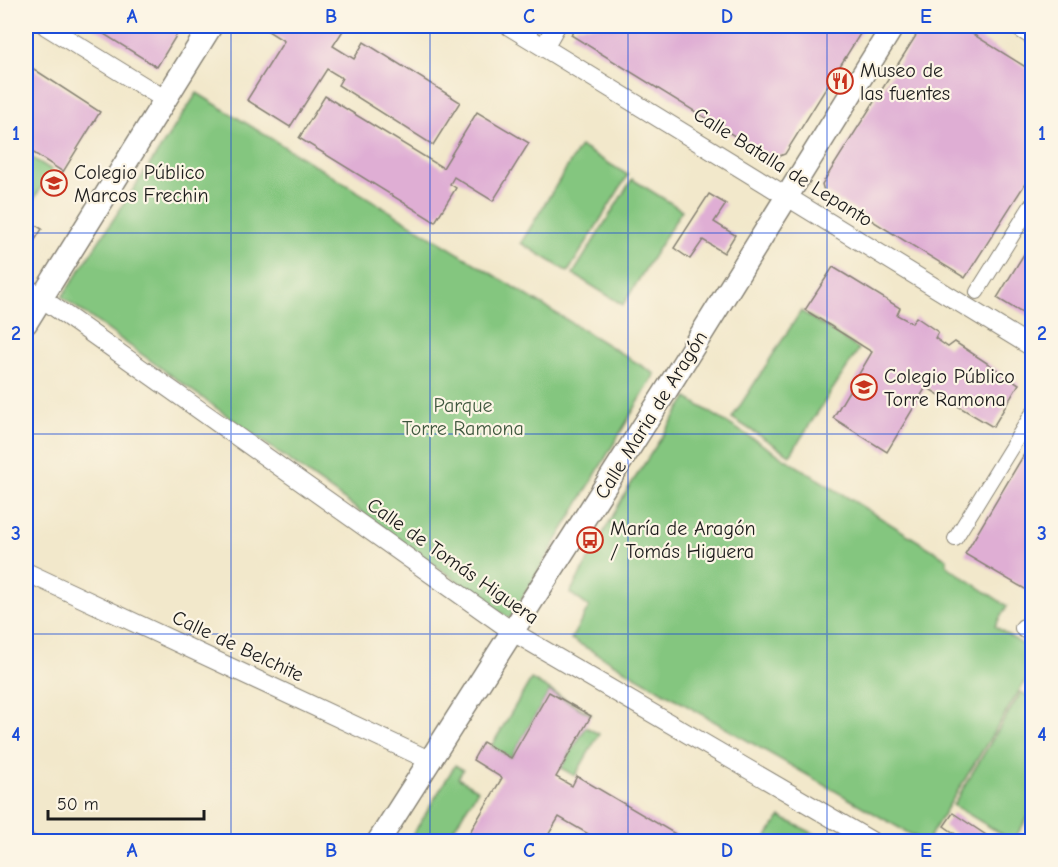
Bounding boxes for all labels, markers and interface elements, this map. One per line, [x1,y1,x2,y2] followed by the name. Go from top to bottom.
[126,5,138,28] text: A
[325,5,337,28] text: B
[523,5,535,28] text: C
[721,5,733,28] text: D
[920,5,932,28] text: E
[860,59,950,105] place label: Museo de las fuentes
[825,66,855,96] restaurant icon: Museo de las fuentes
[689,102,877,232] street label: Calle Batalla de Lepanto
[12,122,20,145] text: 1
[1038,122,1046,145] text: 1
[74,161,209,207] place label: Colegio Público Marcos Frechin
[39,168,69,198] school or university icon: Colegio Público Marcos Frechin
[11,322,21,345] text: 2
[1037,322,1047,345] text: 2
[590,327,712,503] street label: Calle Maria de Aragón
[884,365,1015,411] place label: Colegio Público Torre Ramona
[849,372,879,402] school or university icon: Colegio Público Torre Ramona
[402,394,524,440] park label: Parque Torre Ramona
[363,493,543,629] street label: Calle de Tomás Higuera
[610,517,756,563] place label: María de Aragón / Tomás Higuera
[11,522,21,545] text: 3
[1037,522,1047,545] text: 3
[575,525,605,555] bus stop icon: María de Aragón / Tomás Higuera
[169,606,307,686] street label: Calle de Belchite
[11,723,21,746] text: 4
[1037,723,1047,746] text: 4
[48,783,204,821] scale bar
[57,794,99,815] text: 50 m
[126,839,138,862] text: A
[325,839,337,862] text: B
[523,839,535,862] text: C
[721,839,733,862] text: D
[920,839,932,862] text: E

